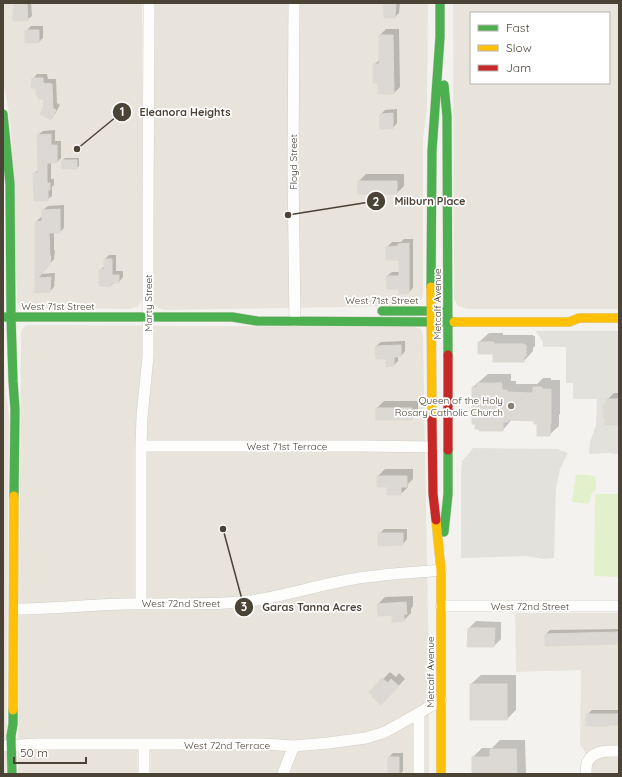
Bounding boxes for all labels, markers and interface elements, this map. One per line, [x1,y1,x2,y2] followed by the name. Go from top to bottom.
[470,12,610,84] legend
[506,20,530,35] text: Fast
[506,40,532,55] text: Slow
[506,60,531,75] text: Jam
[112,100,239,123] callout: Eleanora Heights
[120,104,124,119] text: 1
[139,105,231,119] text: Eleanora Heights
[287,134,300,190] street label: Floyd Street
[366,190,473,213] callout: Milburn Place
[373,194,380,209] text: 2
[394,194,466,208] text: Milburn Place
[431,268,444,340] street label: Metcalf Avenue
[142,274,155,332] street label: Marty Street
[345,294,419,307] street label: West 71st Street
[21,300,95,313] street label: West 71st Street
[395,394,503,419] place label: Queen of the Holy Rosary Catholic Church
[506,401,516,411] marker: Queen of the Holy Rosary Catholic Church
[246,440,328,453] street label: West 71st Terrace
[234,595,370,618] callout: Garas Tanna Acres
[142,597,221,610] street label: West 72nd Street
[241,599,247,614] text: 3
[262,600,362,614] text: Garas Tanna Acres
[491,600,570,613] street label: West 72nd Street
[424,636,437,708] street label: Metcalf Avenue
[14,739,86,765] scale bar
[184,739,270,752] street label: West 72nd Terrace
[20,745,48,760] text: 50 m

